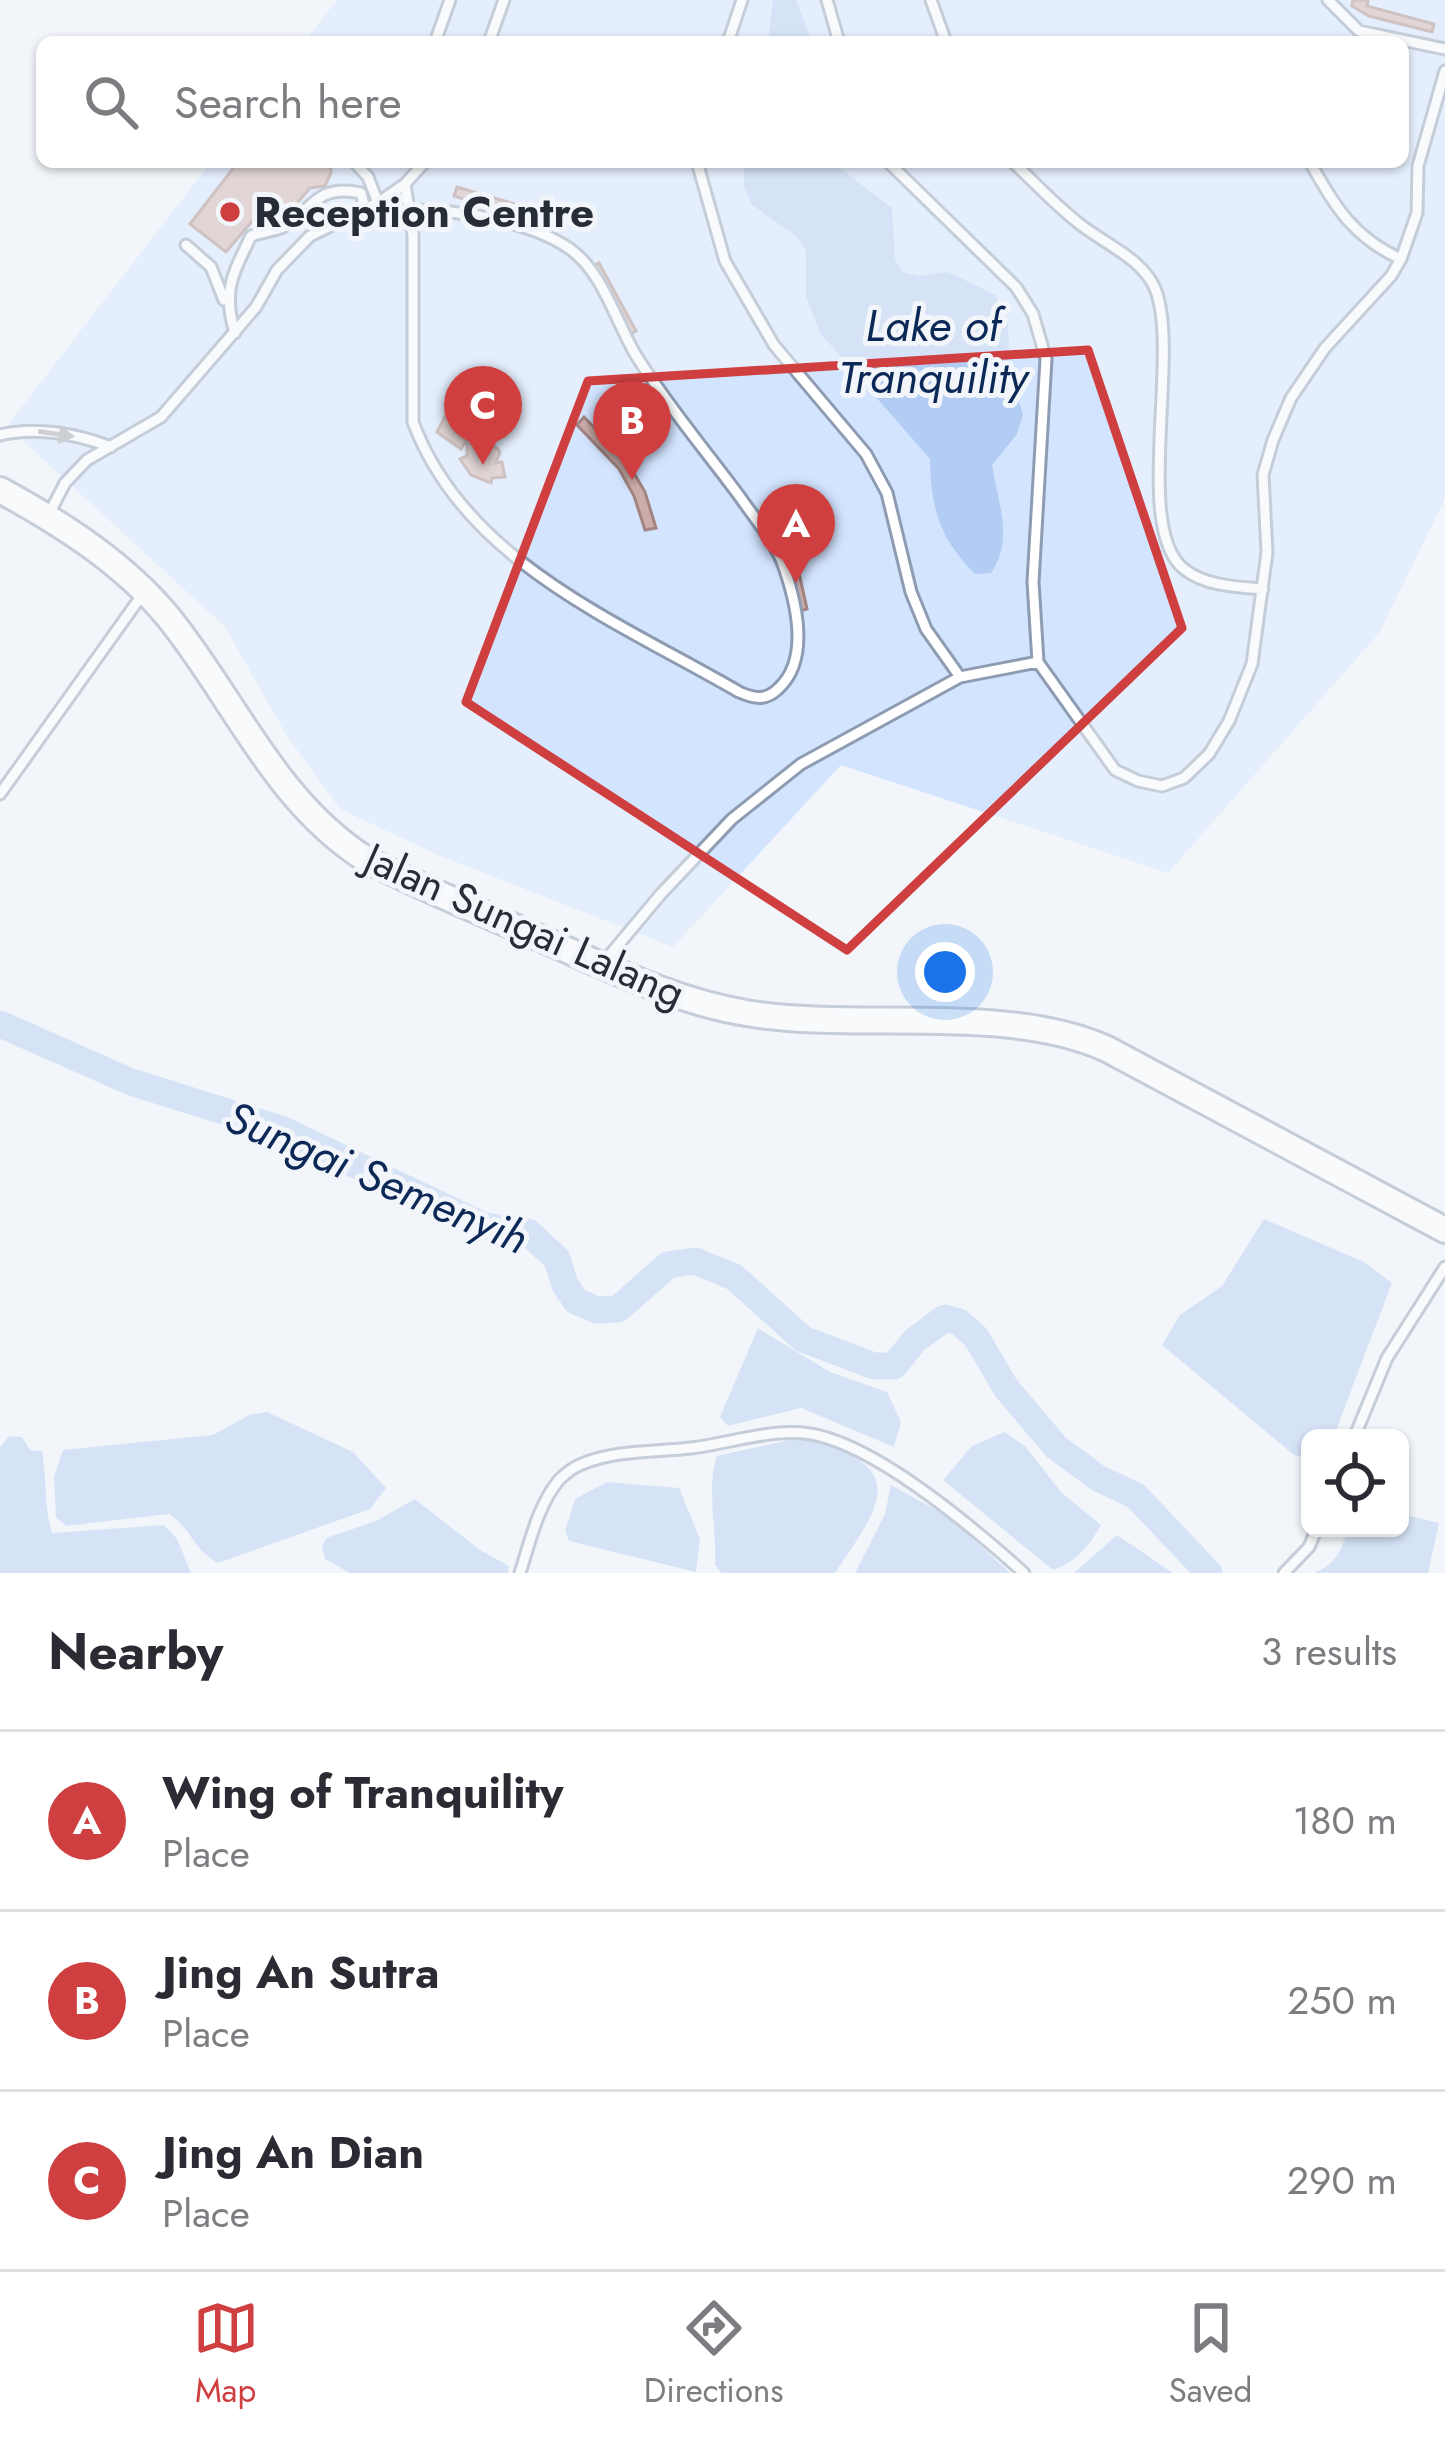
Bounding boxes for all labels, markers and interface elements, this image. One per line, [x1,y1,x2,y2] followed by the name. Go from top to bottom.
[36,36,1409,168] search box
[78,69,144,135] icon: search
[174,70,402,135] text: Search here
[254,182,594,243] place label: Reception Centre
[217,199,243,225] marker: Reception Centre
[838,293,1031,410] water label: Lake of Tranquility
[444,366,522,465] pin: C
[593,381,671,480] pin: B
[38,425,75,444] one-way arrow
[757,484,835,583] pin: A
[350,825,695,1023] street label: Jalan Sungai Lalang
[915,942,975,1002] your location
[215,1084,538,1271] water label: Sungai Semenyih
[1301,1429,1409,1537] map controls
[1301,1429,1409,1537] button: locate
[48,1614,223,1688] text: Nearby
[1261,1623,1397,1680] text: 3 results
[162,1760,563,1825] text: Wing of Tranquility
[73,1792,101,1849] text: A
[1293,1792,1397,1849] text: 180 m
[162,1825,250,1882] text: Place
[162,1940,440,2005] text: Jing An Sutra
[74,1972,100,2029] text: B
[1287,1972,1397,2029] text: 250 m
[162,2005,250,2062] text: Place
[162,2120,424,2185] text: Jing An Dian
[73,2152,101,2209] text: C
[1287,2152,1397,2209] text: 290 m
[162,2185,250,2242] text: Place
[193,2295,259,2414] tab: Map
[644,2295,784,2414] tab: Directions
[1169,2295,1252,2414] tab: Saved

